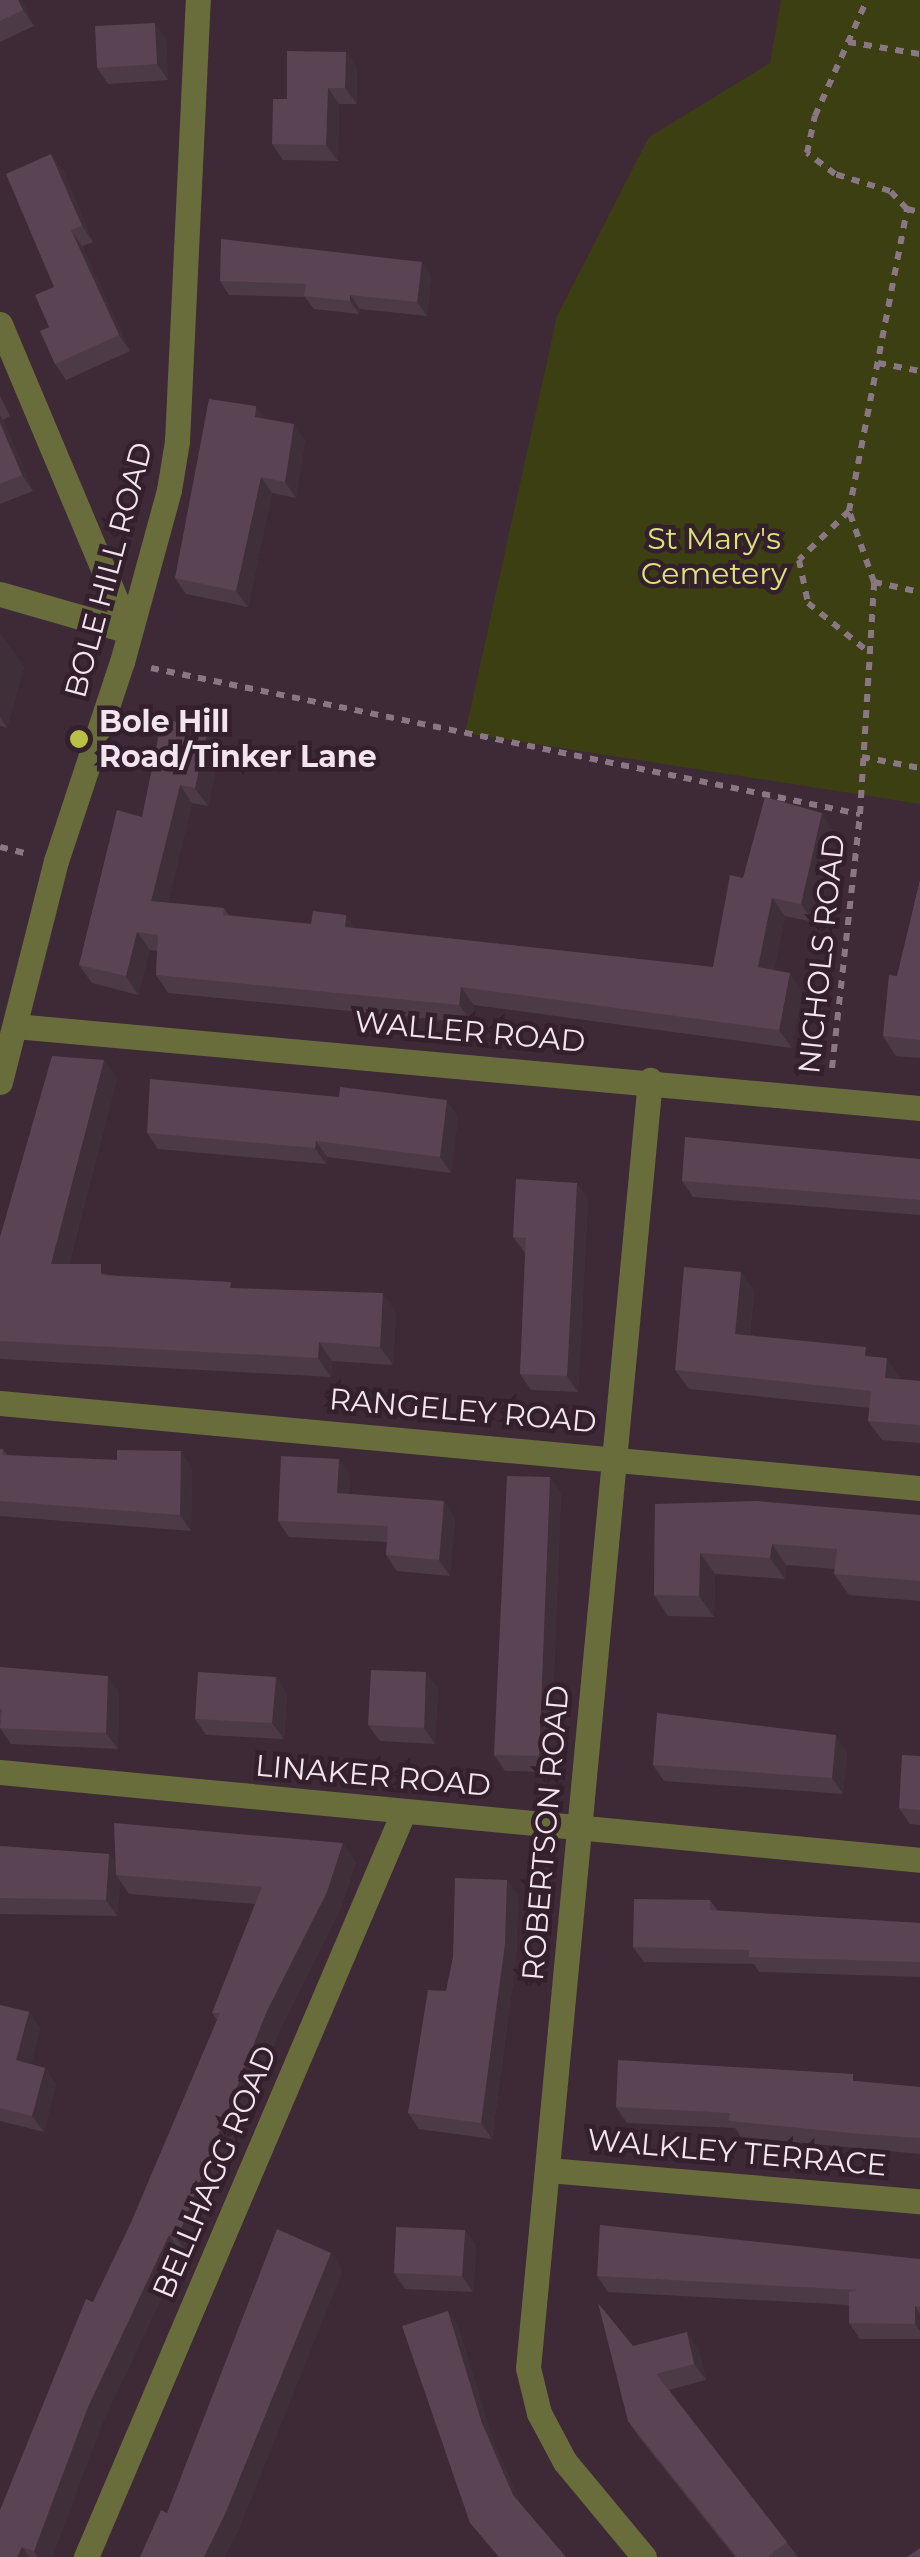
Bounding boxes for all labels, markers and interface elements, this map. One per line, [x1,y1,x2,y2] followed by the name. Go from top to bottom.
[58,438,160,702] street label: BOLE HILL ROAD
[641,521,787,592] park label: St Mary's Cemetery
[99,704,377,774] place label: Bole Hill Road/Tinker Lane
[68,728,90,750] marker: Bole Hill Road/Tinker Lane
[792,832,852,1076] street label: NICHOLS ROAD
[353,1004,587,1060] street label: WALLER ROAD
[328,1381,598,1441] street label: RANGELEY ROAD
[515,1684,577,1982] street label: ROBERTSON ROAD
[254,1748,492,1804] street label: LINAKER ROAD
[146,2040,284,2304] street label: BELLHAGG ROAD
[586,2122,888,2184] street label: WALKLEY TERRACE

